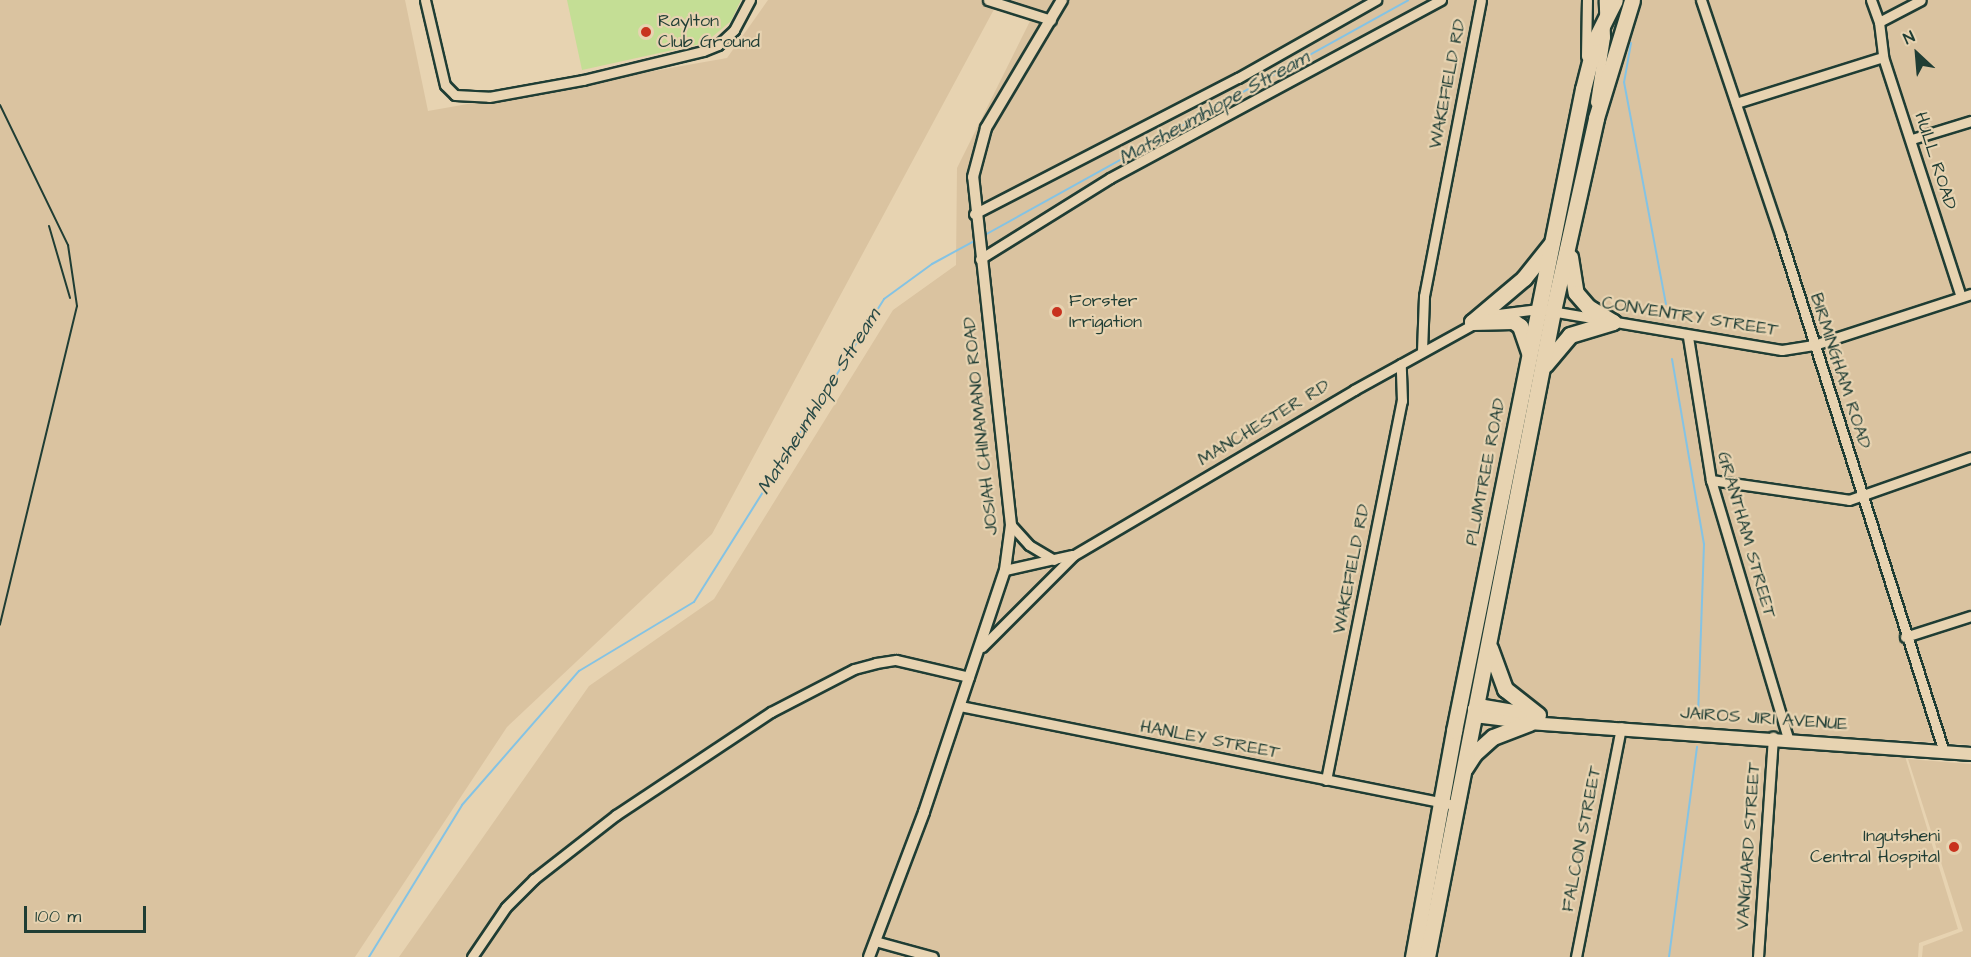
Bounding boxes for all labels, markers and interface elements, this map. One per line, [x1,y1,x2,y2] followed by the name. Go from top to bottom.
[658,11,760,54] place label: Raylton Club Ground
[1425,17,1471,151] street label: WAKEFIELD RD
[1887,24,1947,84] north arrow
[639,25,653,39] marker: Raylton Club Ground
[1900,26,1918,50] text: N
[1115,46,1313,170] water label: Matsheumhlope Stream
[1909,110,1961,212] street label: HULL ROAD
[1805,290,1875,452] street label: BIRMINGHAM ROAD
[1069,291,1142,334] place label: Forster Irrigation
[1600,292,1780,342] street label: CONVENTRY STREET
[752,305,886,499] water label: Matsheumhlope Stream
[1050,305,1064,319] marker: Forster Irrigation
[959,316,1003,536] street label: JOSIAH CHINAMANO ROAD
[1194,375,1334,471] street label: MANCHESTER RD
[1461,397,1511,547] street label: PLUMTREE ROAD
[1712,449,1780,621] street label: GRANTHAM STREET
[1329,502,1375,636] street label: WAKEFIELD RD
[1679,702,1849,736] street label: JAIROS JIRI AVENUE
[1138,716,1282,764] street label: HANLEY STREET
[1732,761,1766,931] street label: VANGUARD STREET
[1557,764,1607,914] street label: FALCON STREET
[1810,826,1940,868] place label: Ingutsheni Central Hospital
[1945,838,1963,856] marker: Ingutsheni Central Hospital
[27,894,148,932] scale bar
[35,904,81,929] text: 100 m

